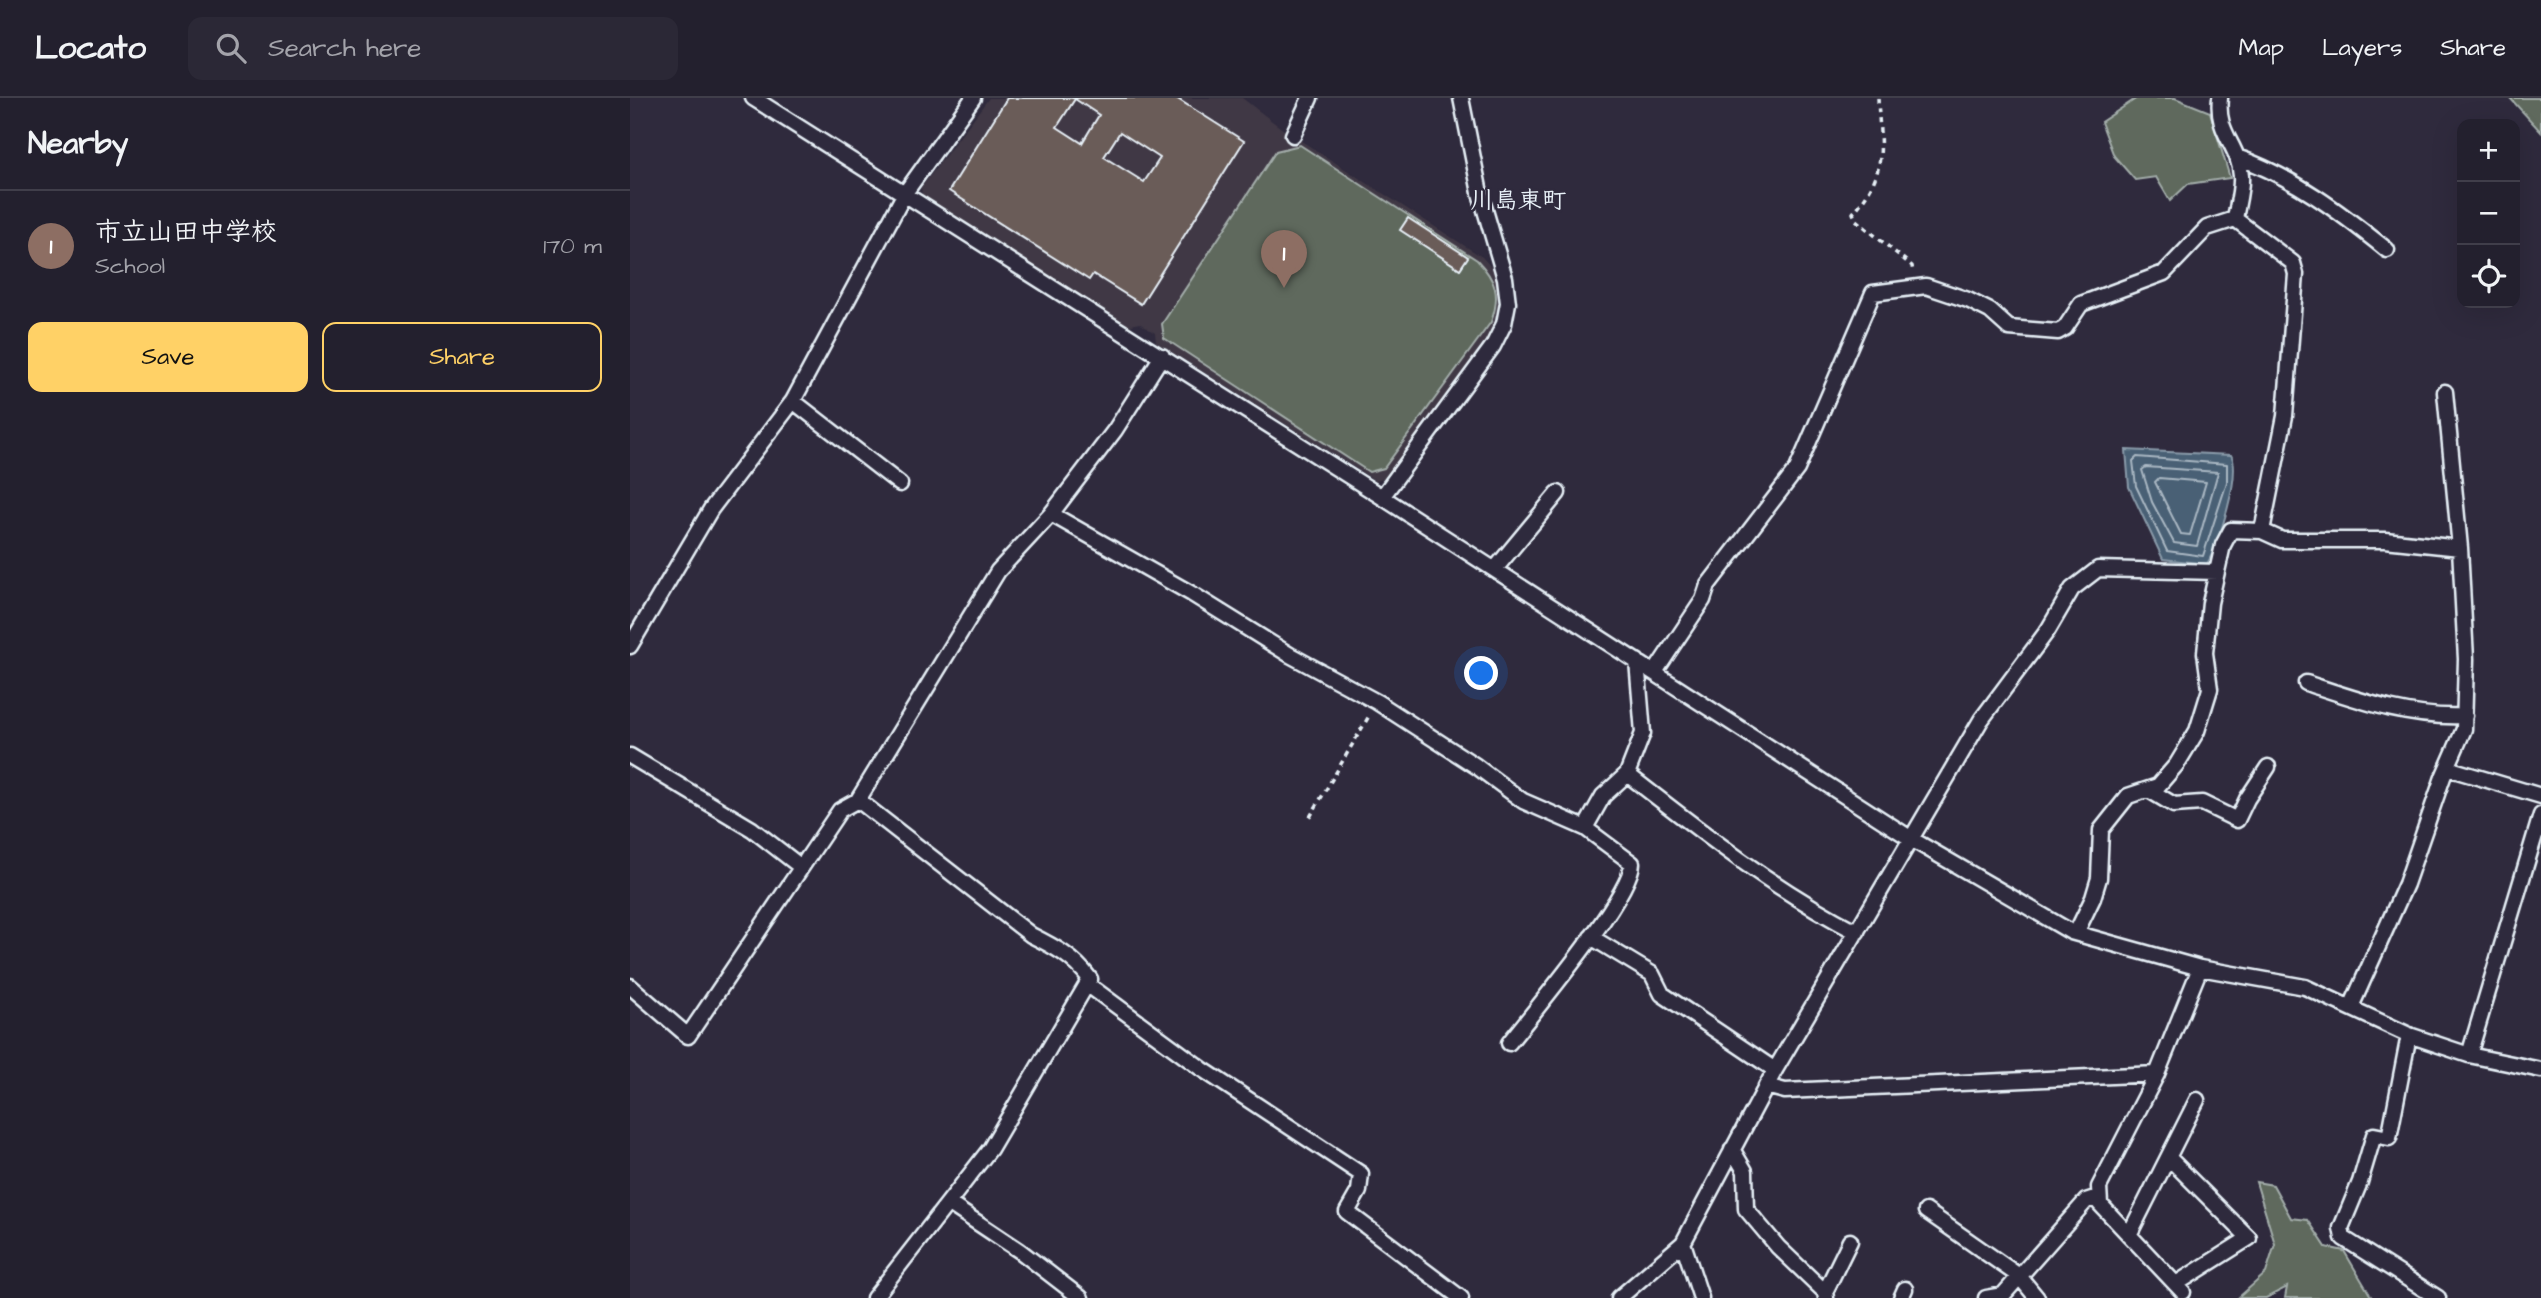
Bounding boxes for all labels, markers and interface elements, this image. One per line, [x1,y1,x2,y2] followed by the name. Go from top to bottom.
[188,17,678,80] search box
[35,25,146,71] text: Locato
[212,29,250,67] icon: search
[268,30,421,66] text: Search here
[2239,31,2284,65] text: Map
[2322,31,2402,65] text: Layers
[2440,31,2506,65] text: Share
[2457,119,2520,308] map controls
[2457,119,2520,182] button: +
[28,123,128,165] text: Nearby
[2457,182,2520,245] button: −
[1470,184,1566,218] district label: 川島東町
[95,214,277,250] text: 市立山田中学校
[50,230,52,262] text: 1
[543,230,602,262] text: 170 m
[1261,230,1307,288] pin: 1
[2457,245,2520,308] button: locate
[95,250,165,282] text: School
[28,322,308,392] button: Save
[322,322,602,392] button: Share
[1464,656,1498,690] your location

